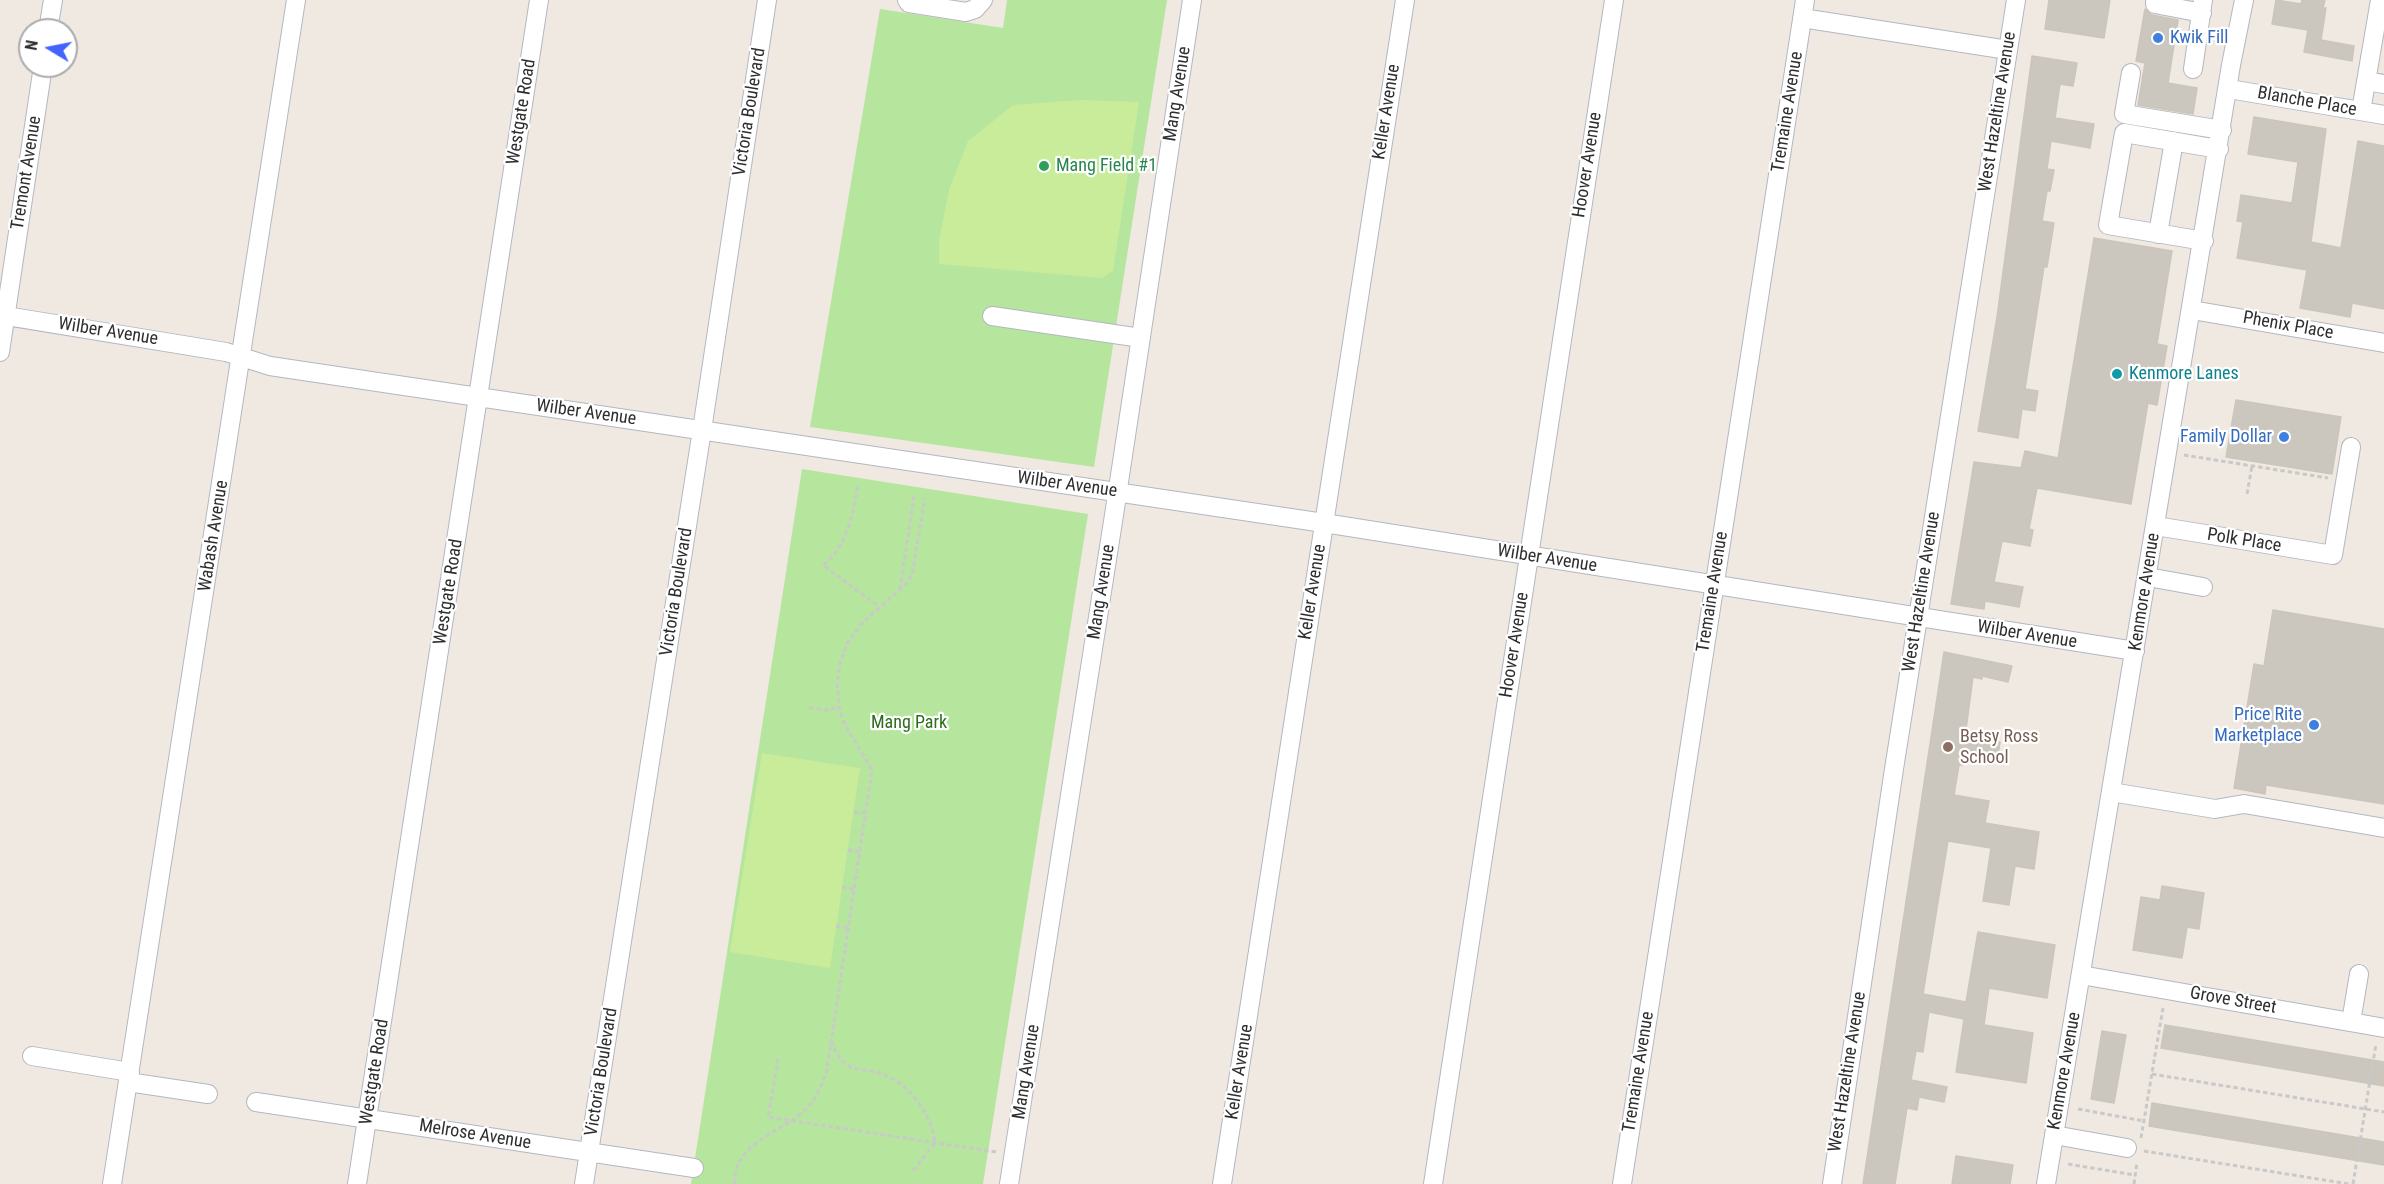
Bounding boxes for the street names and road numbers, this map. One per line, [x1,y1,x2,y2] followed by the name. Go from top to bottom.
[1975,30,2021,194] street label: West Hazeltine Avenue
[1160,45,1196,143] street label: Mang Avenue
[729,46,771,178] street label: Victoria Boulevard
[1768,50,1808,174] street label: Tremaine Avenue
[503,57,541,167] street label: Westgate Road
[1369,63,1405,161] street label: Keller Avenue
[2256,83,2358,121] street label: Blanche Place
[1569,111,1607,219] street label: Hoover Avenue
[7,114,47,232] street label: Tremont Avenue
[2241,307,2335,345] street label: Phenix Place
[57,313,159,351] street label: Wilber Avenue
[535,395,637,431] street label: Wilber Avenue
[1016,467,1118,503] street label: Wilber Avenue
[195,479,233,593] street label: Wabash Avenue
[1899,510,1945,674] street label: West Hazeltine Avenue
[2205,524,2283,558] street label: Polk Place
[656,526,698,658] street label: Victoria Boulevard
[1693,530,1733,654] street label: Tremaine Avenue
[2125,532,2165,652] street label: Kenmore Avenue
[430,537,468,647] street label: Westgate Road
[1496,540,1598,578] street label: Wilber Avenue
[1084,543,1120,641] street label: Mang Avenue
[1295,543,1331,641] street label: Keller Avenue
[1496,591,1534,699] street label: Hoover Avenue
[1976,616,2078,654] street label: Wilber Avenue
[2188,983,2278,1019] street label: Grove Street
[1825,990,1871,1154] street label: West Hazeltine Avenue
[581,1006,623,1138] street label: Victoria Boulevard
[1619,1010,1659,1134] street label: Tremaine Avenue
[2044,1011,2086,1131] street label: Kenmore Avenue
[356,1017,394,1127] street label: Westgate Road
[1009,1023,1045,1121] street label: Mang Avenue
[1222,1023,1258,1121] street label: Keller Avenue
[417,1115,533,1155] street label: Melrose Avenue

